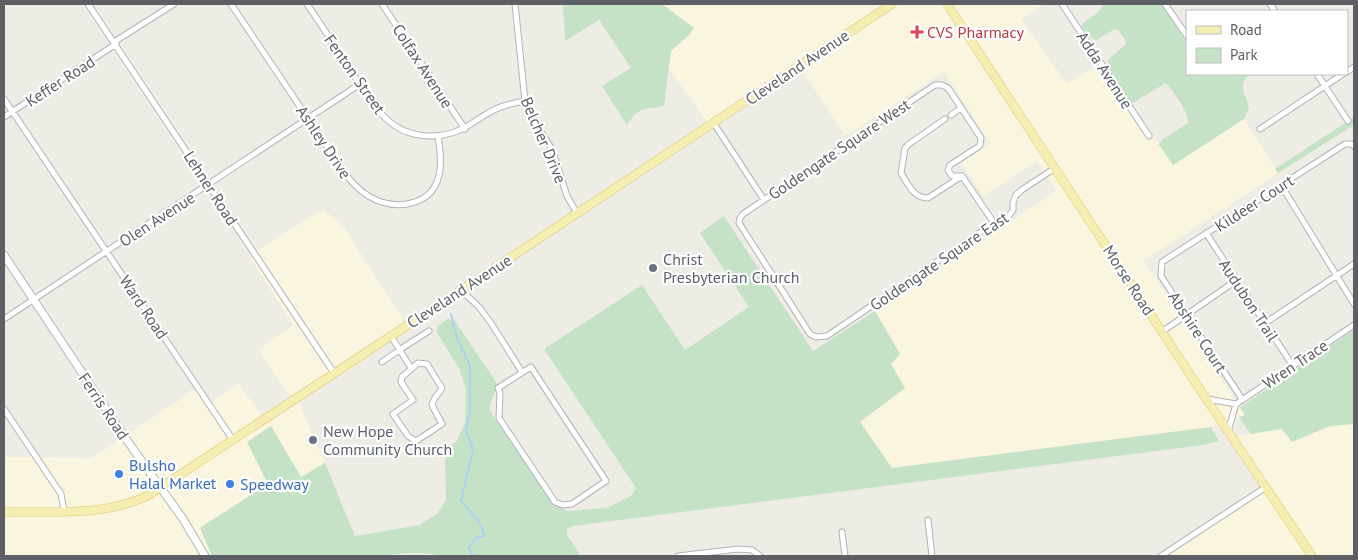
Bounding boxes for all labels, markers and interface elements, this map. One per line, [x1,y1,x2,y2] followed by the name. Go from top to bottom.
[1186,10,1348,75] legend
[388,20,458,112] street label: Colfax Avenue
[1230,20,1262,39] text: Road
[927,22,1025,42] place label: CVS Pharmacy
[741,25,853,109] street label: Cleveland Avenue
[911,26,923,38] marker: CVS Pharmacy
[1073,28,1137,112] street label: Adda Avenue
[320,30,390,118] street label: Fenton Street
[1230,45,1258,64] text: Park
[21,51,99,111] street label: Keffer Road
[517,94,571,186] street label: Belcher Drive
[764,94,914,204] street label: Goldengate Square West
[292,101,356,183] street label: Ashley Drive
[180,147,242,229] street label: Lehner Road
[1211,170,1298,236] street label: Kildeer Court
[115,187,199,251] street label: Olen Avenue
[866,207,1013,315] street label: Goldengate Square East
[1099,241,1159,319] street label: Morse Road
[663,249,800,287] place label: Christ Presbyterian Church
[403,250,515,332] street label: Cleveland Avenue
[1215,255,1283,345] street label: Audubon Trail
[647,262,659,274] marker: Christ Presbyterian Church
[115,271,173,343] street label: Ward Road
[1164,288,1232,377] street label: Abshire Court
[1259,335,1331,393] street label: Wren Trace
[74,369,134,443] street label: Ferris Road
[323,421,452,459] place label: New Hope Community Church
[307,434,319,446] marker: New Hope Community Church
[129,455,217,493] place label: Bulsho Halal Market
[113,468,125,480] marker: Bulsho Halal Market
[240,474,310,494] place label: Speedway
[224,478,236,490] marker: Speedway

